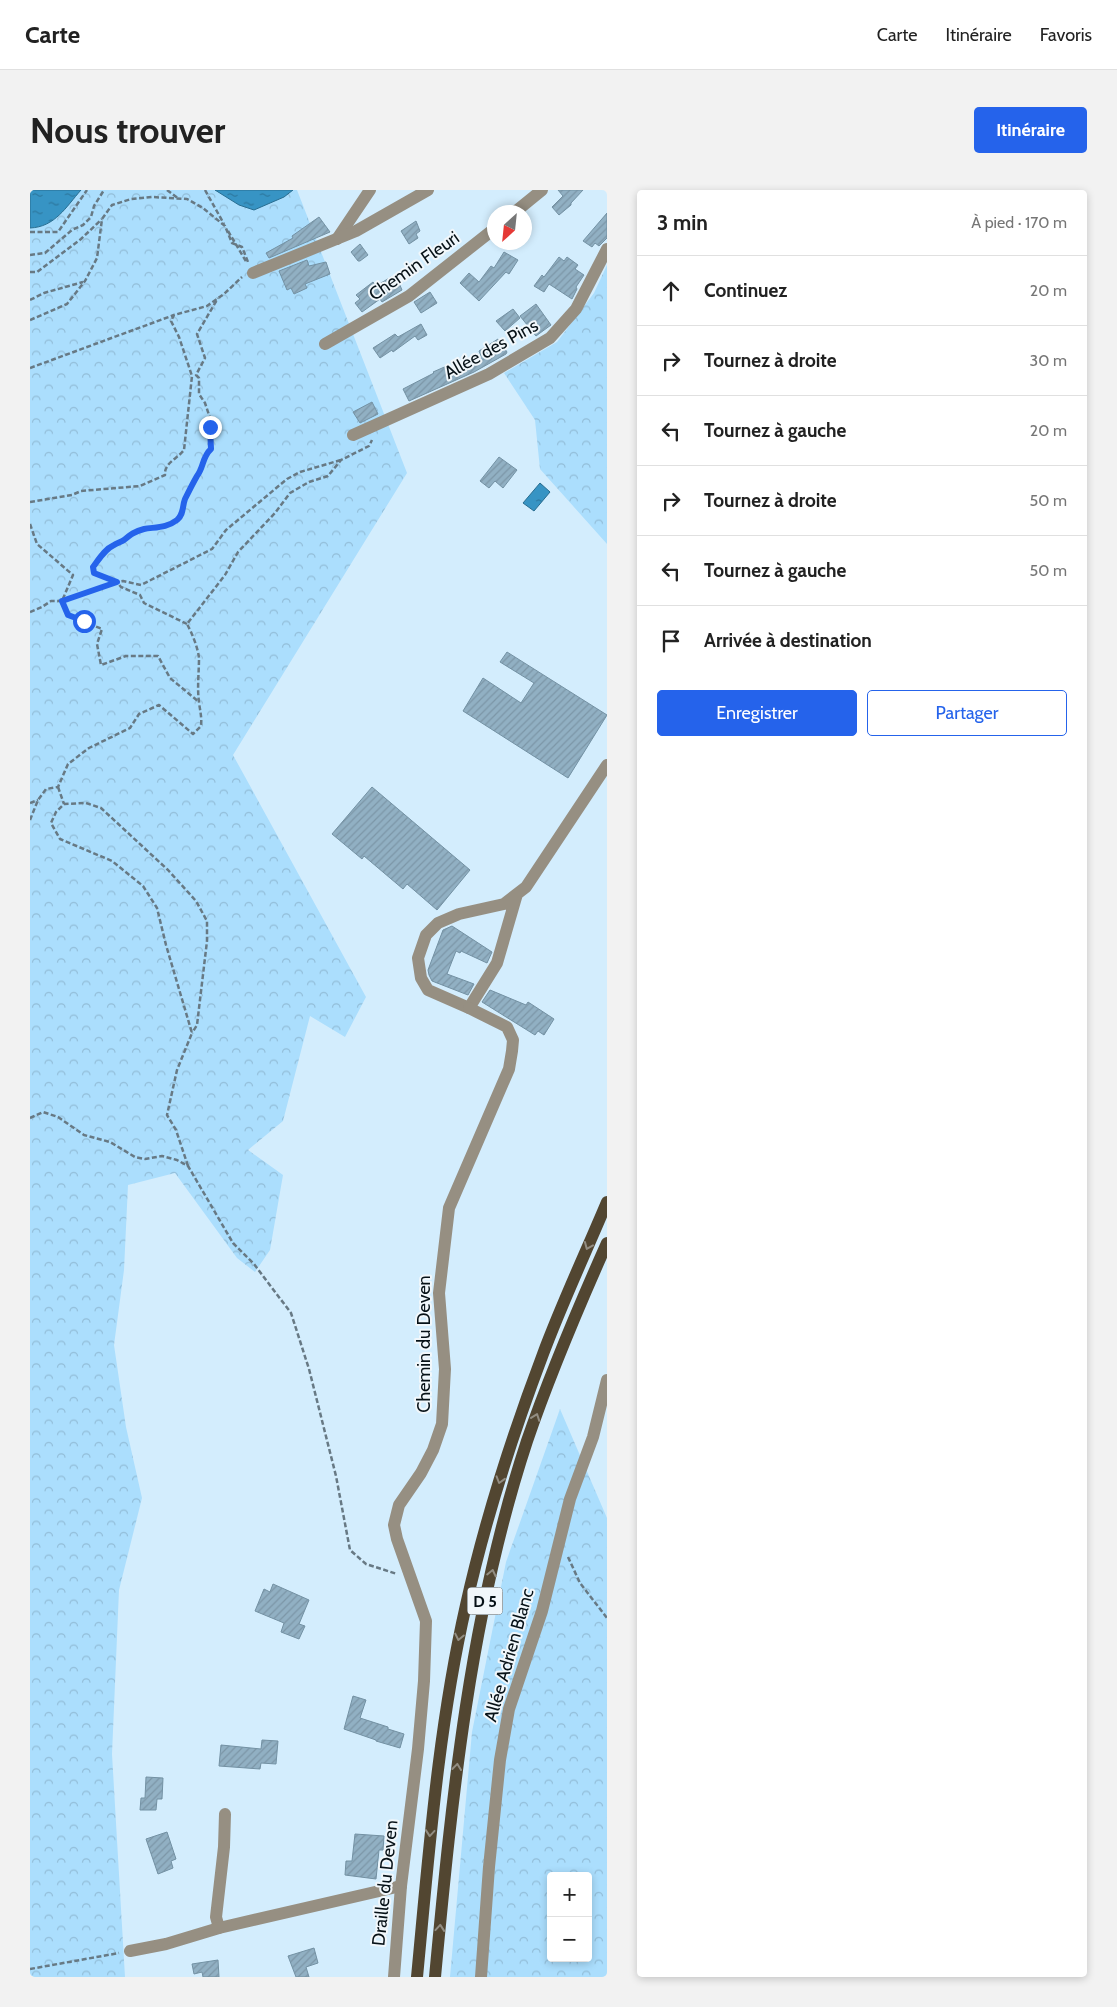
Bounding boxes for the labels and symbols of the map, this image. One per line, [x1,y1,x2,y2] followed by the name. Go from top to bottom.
[487,205,532,250] north arrow
[364,227,464,305] street label: Chemin Fleuri
[440,314,542,384] street label: Allée des Pins
[199,416,222,439] route end
[73,610,96,633] route start
[584,1242,594,1250] one-way arrow
[413,1275,435,1413] street label: Chemin du Deven
[530,1413,540,1421] one-way arrow
[495,1476,505,1484] one-way arrow
[486,1568,497,1577] one-way arrow
[479,1586,539,1724] street label: Allée Adrien Blanc
[468,1588,502,1614] road number: D 5
[454,1633,465,1642] one-way arrow
[451,1763,462,1771] one-way arrow
[367,1819,403,1947] street label: Draille du Deven
[425,1829,436,1837] one-way arrow
[434,1924,445,1932] one-way arrow

